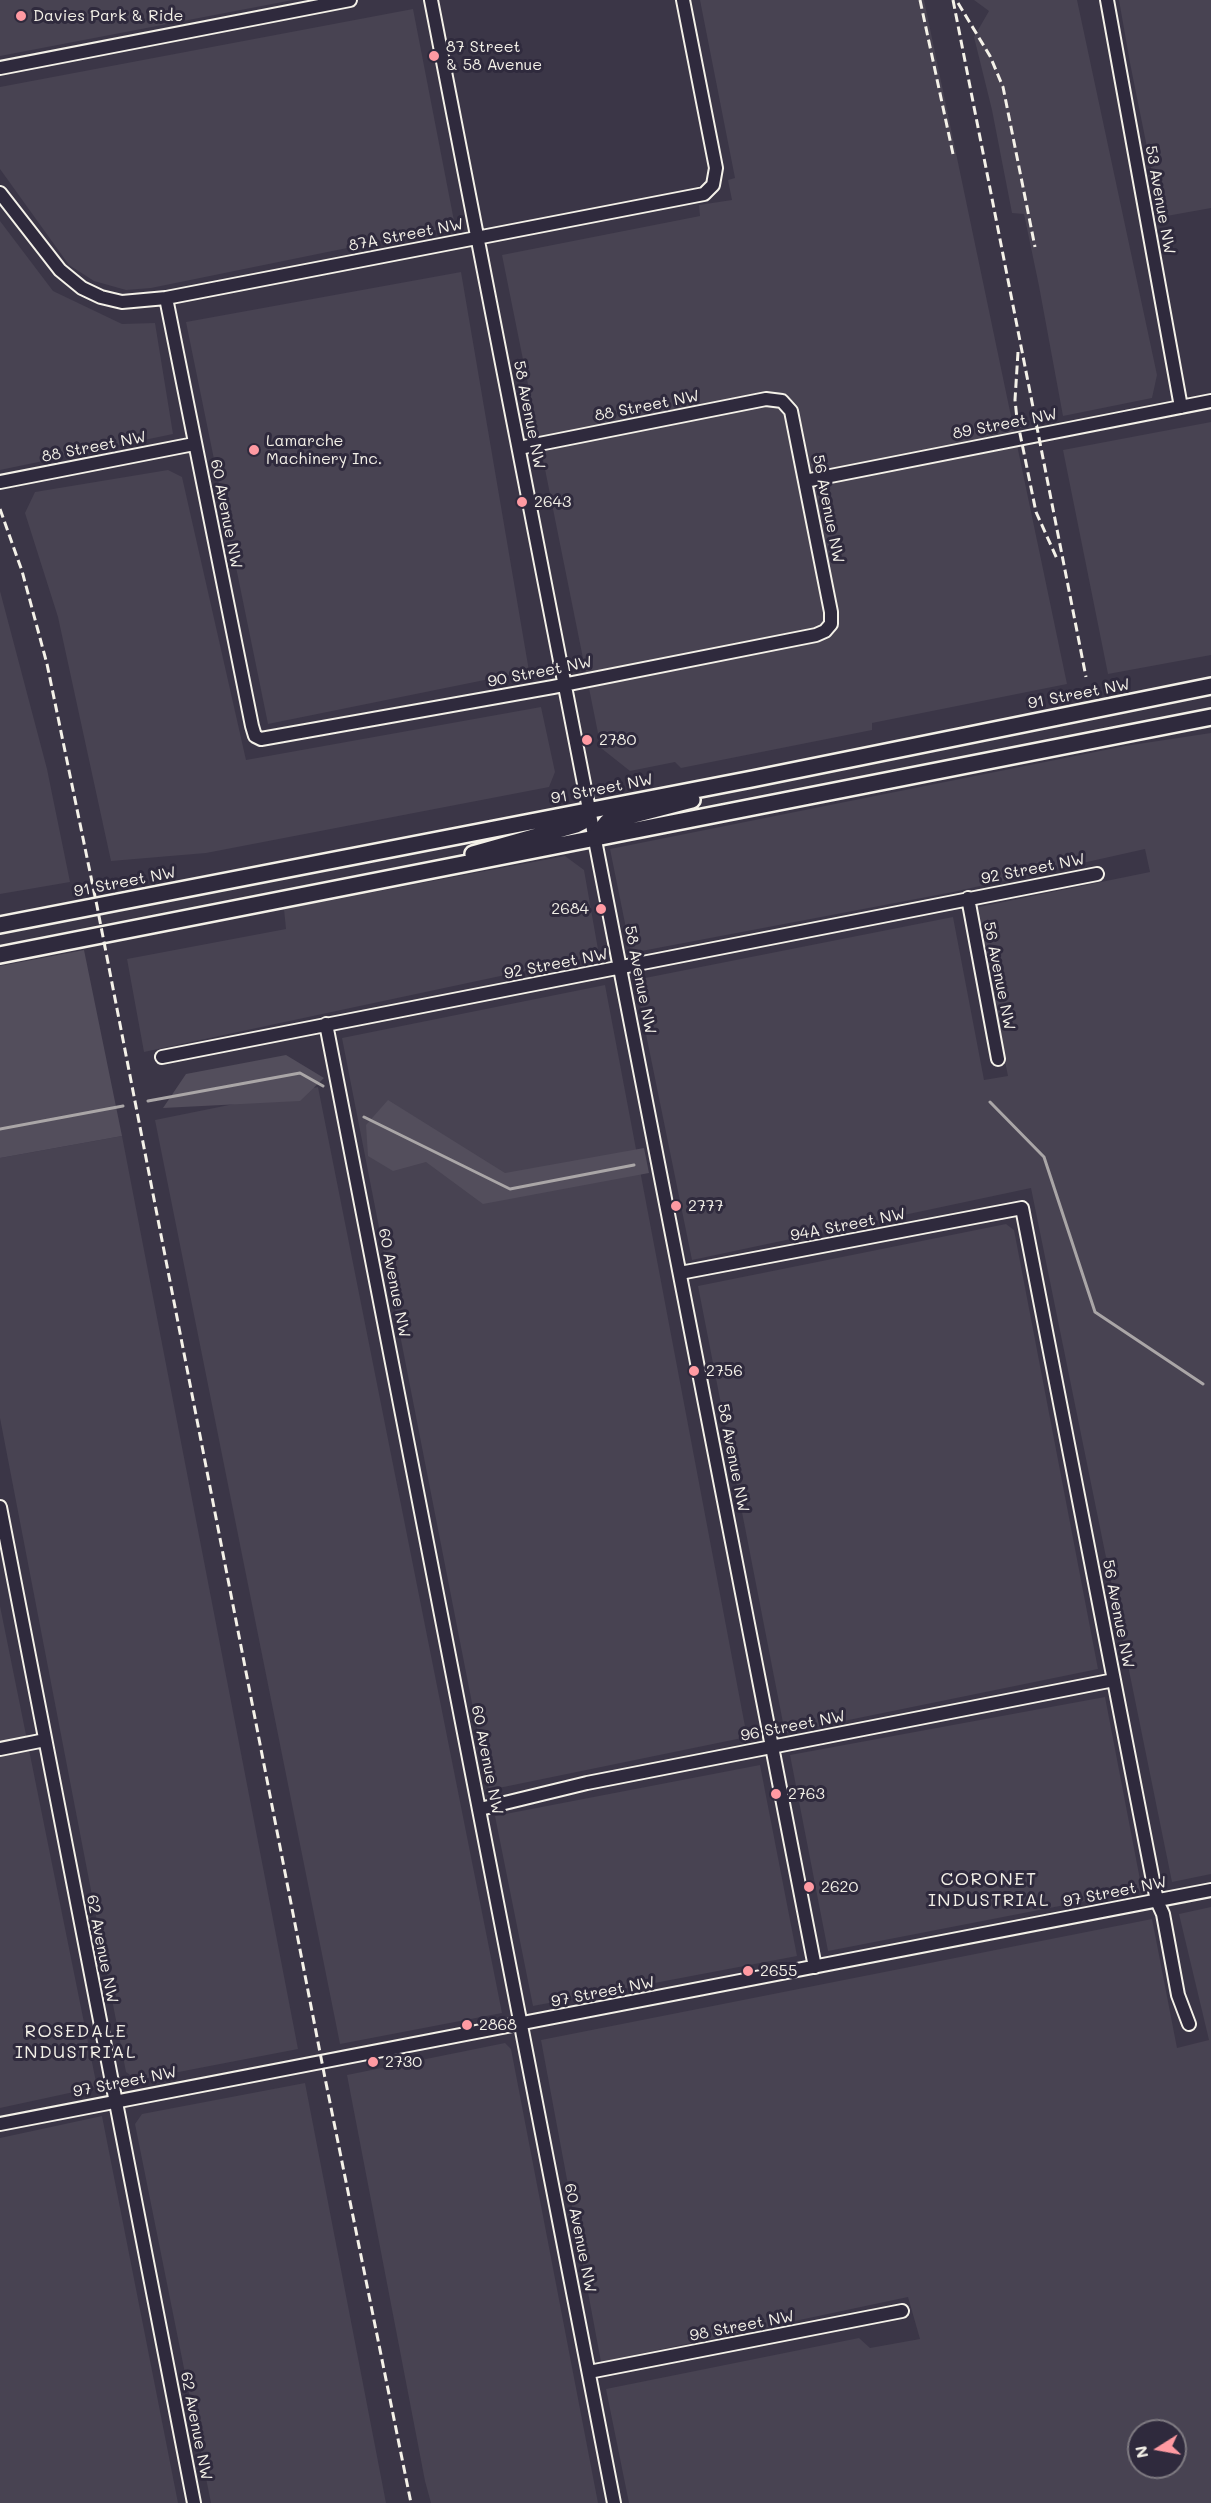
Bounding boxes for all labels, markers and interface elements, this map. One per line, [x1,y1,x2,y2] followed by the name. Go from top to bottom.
[33,6,183,26] place label: Davies Park & Ride
[14,9,28,23] marker: Davies Park & Ride
[446,37,542,75] place label: 87 Street & 58 Avenue
[427,49,441,63] marker: 87 Street & 58 Avenue
[1141,144,1179,256] street label: 53 Avenue NW
[347,214,465,256] street label: 87A Street NW
[509,359,549,471] street label: 58 Avenue NW
[593,386,701,426] street label: 88 Street NW
[951,404,1059,444] street label: 89 Street NW
[40,427,148,467] street label: 88 Street NW
[266,431,382,469] place label: Lamarche Machinery Inc.
[247,443,261,457] marker: Lamarche Machinery Inc.
[808,453,848,565] street label: 56 Avenue NW
[206,458,246,570] street label: 60 Avenue NW
[534,492,571,512] place label: 2643
[515,495,529,509] marker: 2643
[486,652,594,692] street label: 90 Street NW
[1026,675,1132,713] street label: 91 Street NW
[599,730,636,750] place label: 2780
[580,733,594,747] marker: 2780
[549,770,655,808] street label: 91 Street NW
[979,850,1087,888] street label: 92 Street NW
[72,863,178,901] street label: 91 Street NW
[551,899,589,919] place label: 2684
[594,902,608,916] marker: 2684
[979,920,1019,1032] street label: 56 Avenue NW
[620,924,660,1036] street label: 58 Avenue NW
[502,945,610,983] street label: 92 Street NW
[688,1196,724,1216] place label: 2777
[669,1199,683,1213] marker: 2777
[789,1204,907,1246] street label: 94A Street NW
[374,1227,414,1339] street label: 60 Avenue NW
[706,1361,743,1381] place label: 2756
[687,1364,701,1378] marker: 2756
[713,1402,753,1514] street label: 58 Avenue NW
[1098,1558,1138,1670] street label: 56 Avenue NW
[467,1704,507,1816] street label: 60 Avenue NW
[739,1706,847,1746] street label: 96 Street NW
[788,1784,825,1804] place label: 2763
[769,1787,783,1801] marker: 2763
[928,1868,1050,1910] district label: CORONET INDUSTRIAL
[1061,1873,1169,1911] street label: 97 Street NW
[821,1877,858,1897] place label: 2620
[802,1880,816,1894] marker: 2620
[82,1893,122,2005] street label: 62 Avenue NW
[760,1961,797,1981] place label: 2655
[741,1964,755,1978] marker: 2655
[549,1973,657,2011] street label: 97 Street NW
[479,2015,517,2035] place label: 2868
[460,2018,474,2032] marker: 2868
[15,2020,137,2062] district label: ROSEDALE INDUSTRIAL
[385,2052,422,2072] place label: 2730
[366,2055,380,2069] marker: 2730
[71,2063,179,2101] street label: 97 Street NW
[560,2182,600,2294] street label: 60 Avenue NW
[688,2306,796,2346] street label: 98 Street NW
[176,2370,216,2482] street label: 62 Avenue NW
[1127,2419,1187,2479] north arrow
[1129,2444,1152,2460] text: N

